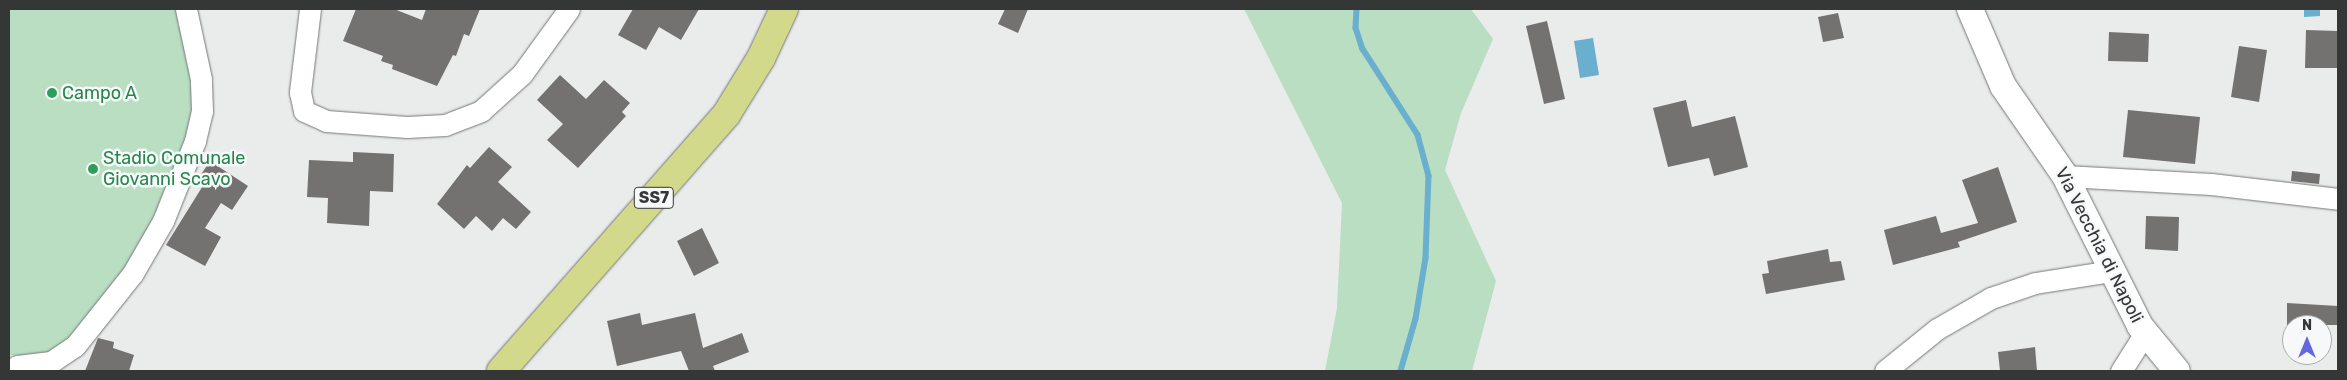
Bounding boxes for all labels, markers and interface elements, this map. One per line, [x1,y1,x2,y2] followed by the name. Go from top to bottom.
[62,82,137,104] place label: Campo A
[46,87,58,99] marker: Campo A
[103,148,245,190] place label: Stadio Comunale Giovanni Scavo
[87,163,99,175] marker: Stadio Comunale Giovanni Scavo
[2050,163,2148,327] street label: Via Vecchia di Napoli
[633,184,675,212] road number: SS7
[2282,315,2332,365] north arrow
[2302,317,2312,334] text: N

